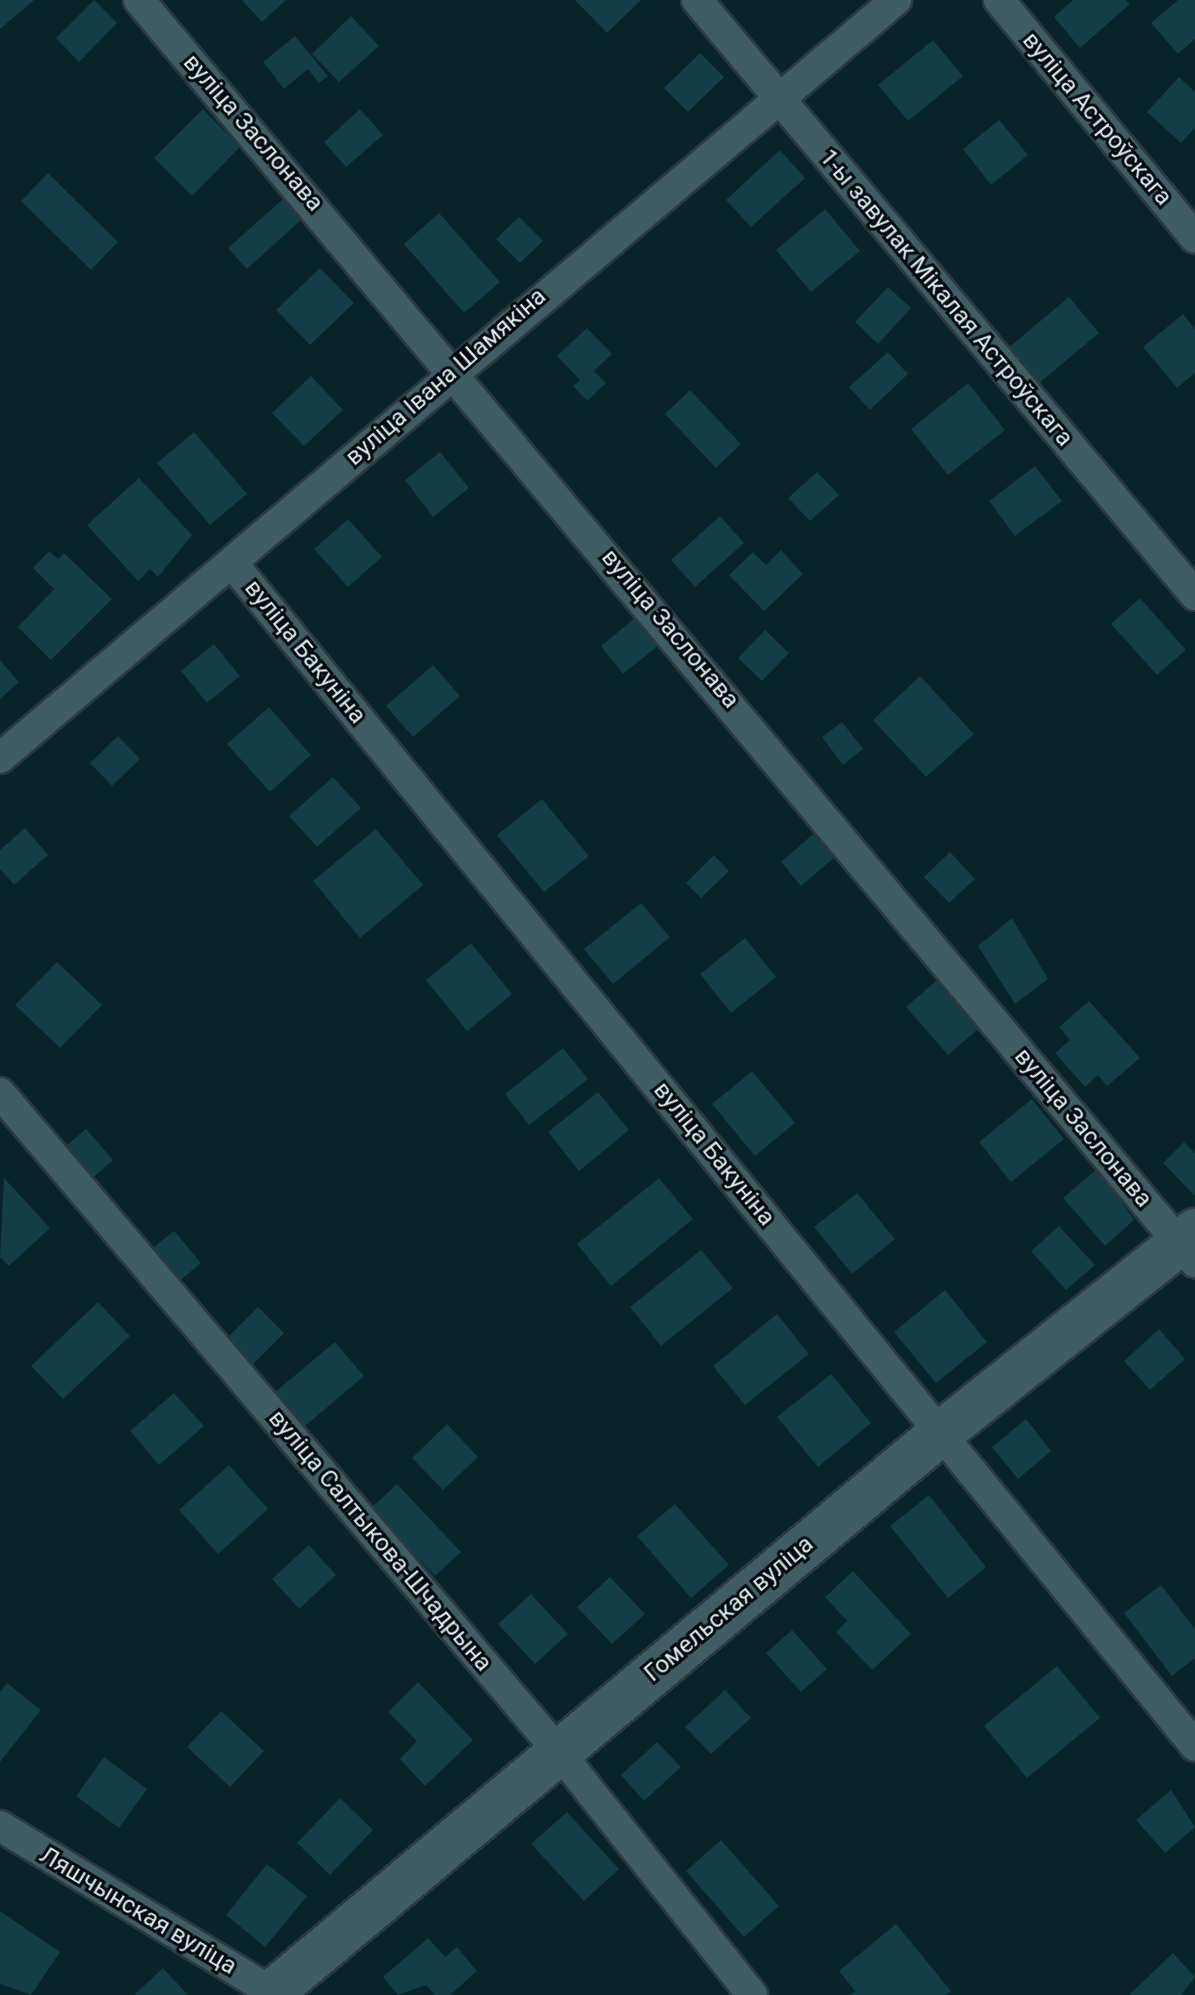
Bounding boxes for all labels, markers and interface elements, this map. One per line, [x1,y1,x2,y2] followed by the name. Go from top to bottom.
[1016,27,1178,211] street label: вуліца Астроўскага
[177,49,329,217] street label: вуліца Заслонава
[813,144,1079,452] street label: 1-ы завулак Мікалая Астроўскага
[340,282,552,472] street label: вуліца Івана Шамякіна
[595,544,745,714] street label: вуліца Заслонава
[238,574,372,730] street label: вуліца Бакуніна
[1008,1043,1158,1213] street label: вуліца Заслонава
[647,1076,781,1232] street label: вуліца Бакуніна
[262,1405,498,1677] street label: вуліца Салтыкова-Шчадрына
[639,1530,819,1688] street label: Гомельская вуліца
[34,1841,242,1981] street label: Ляшчынская вуліца

